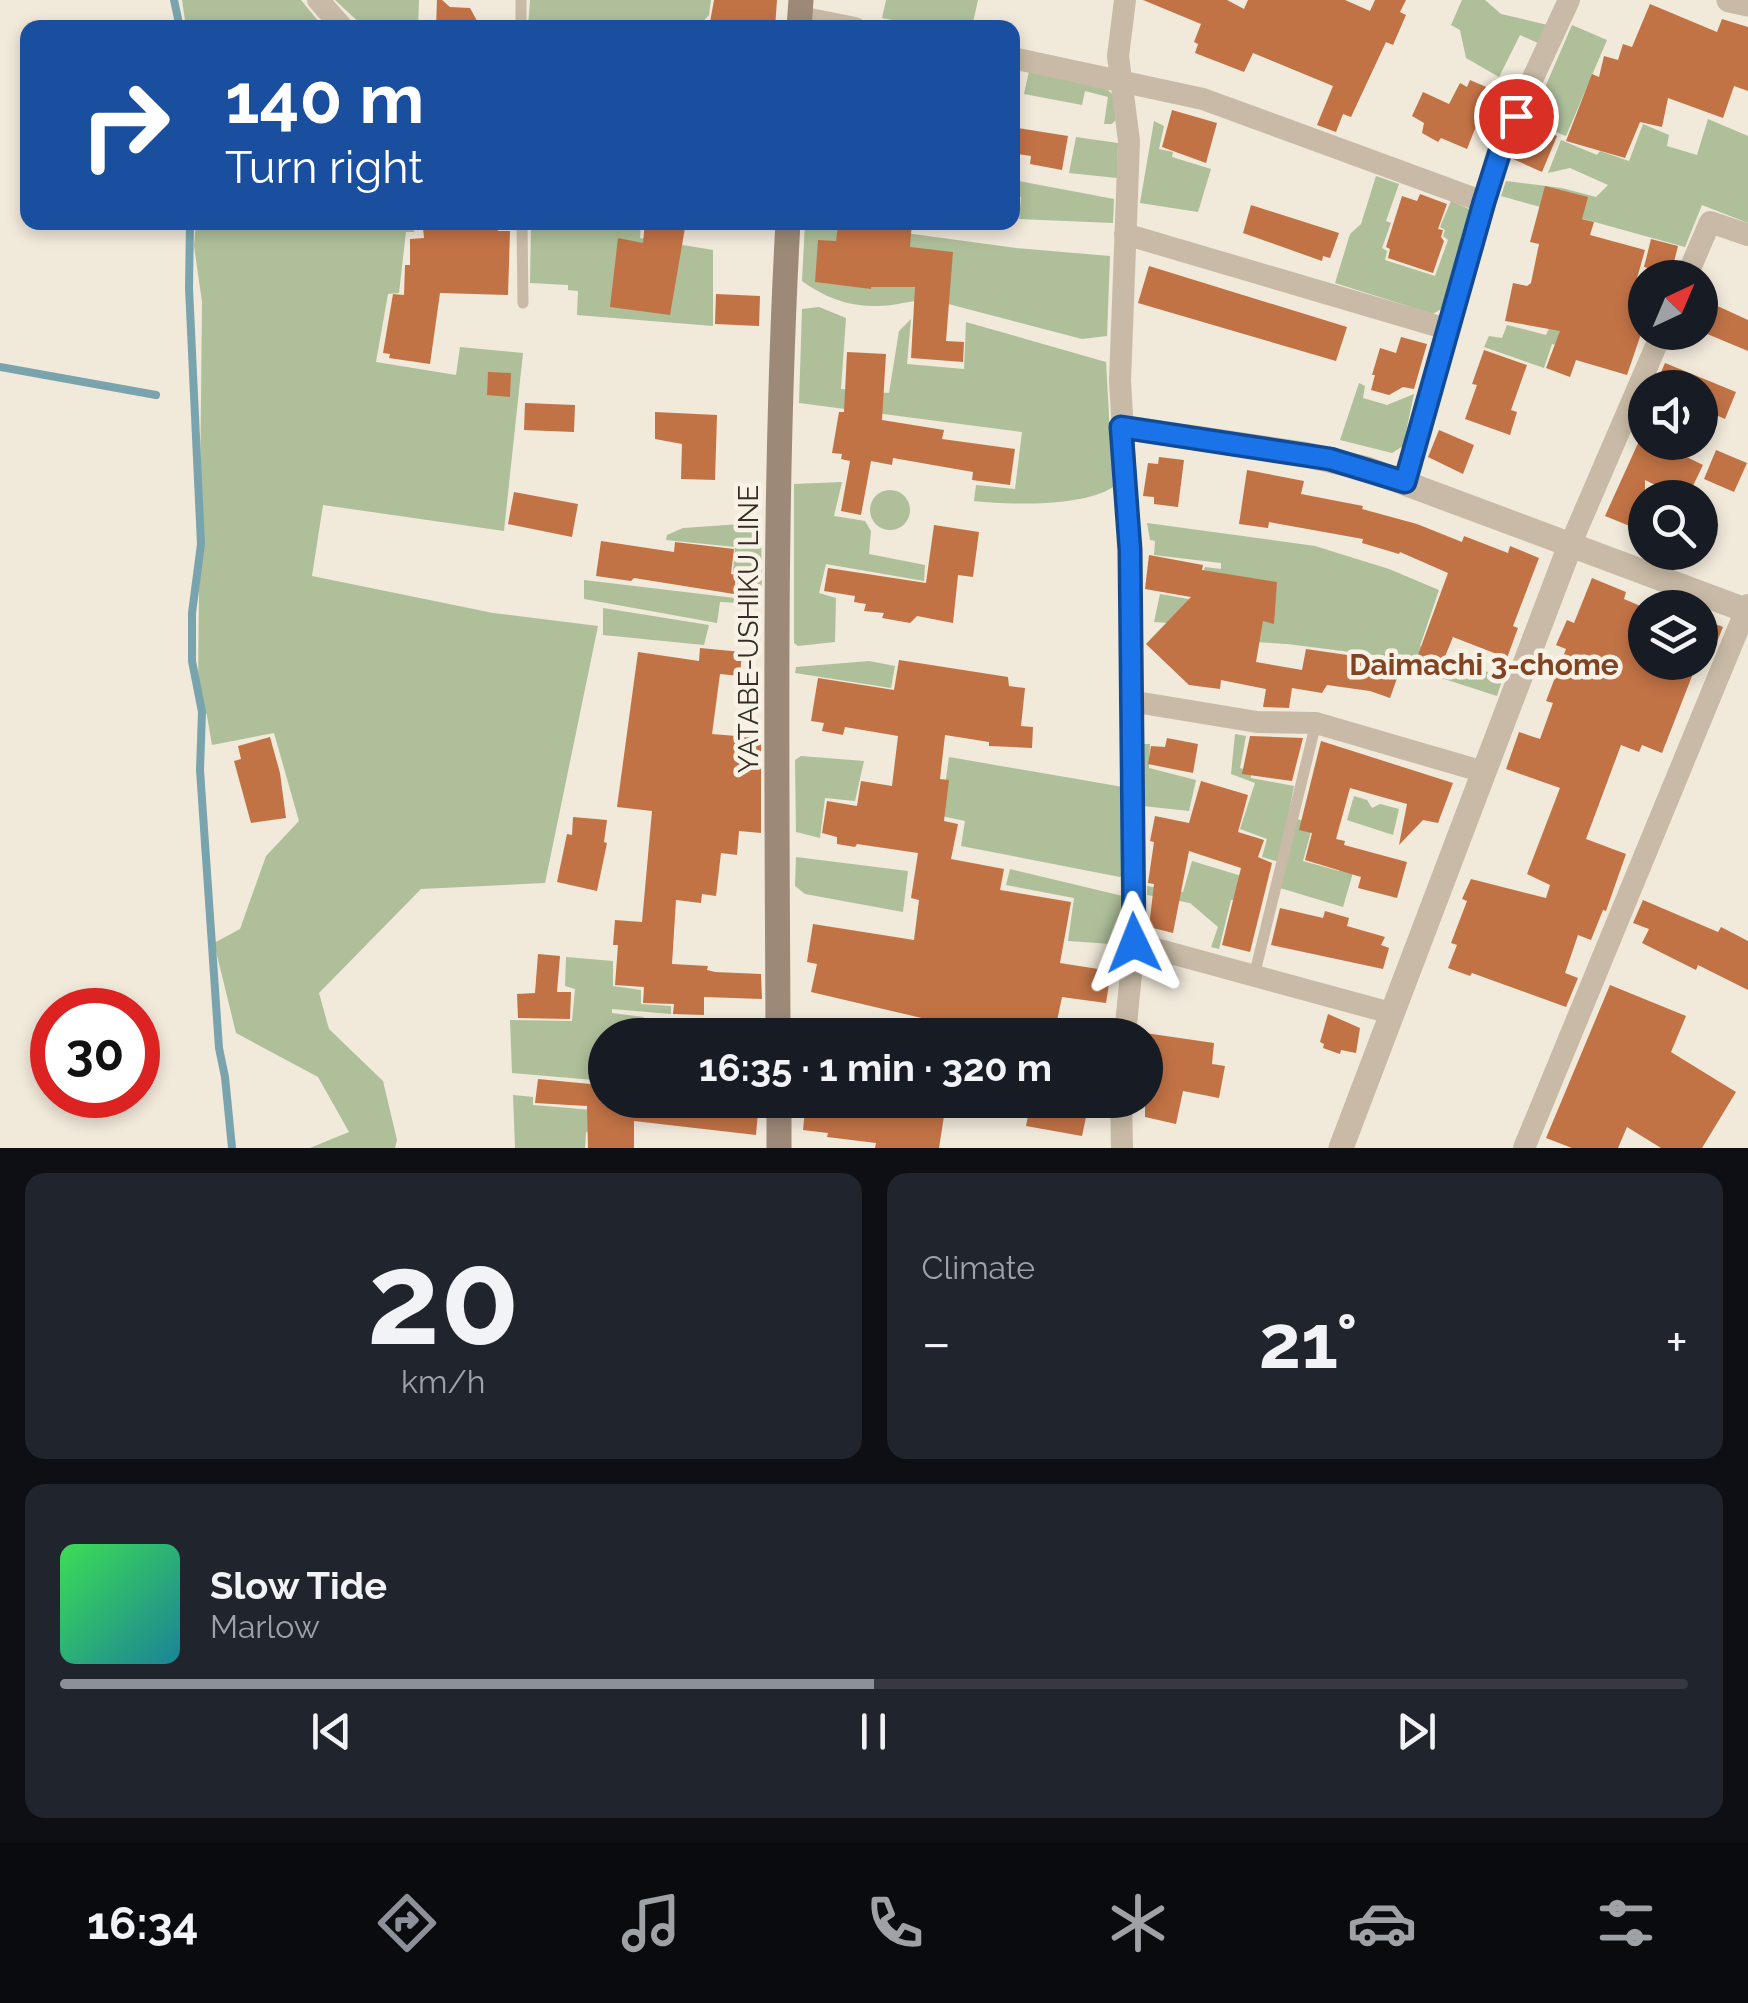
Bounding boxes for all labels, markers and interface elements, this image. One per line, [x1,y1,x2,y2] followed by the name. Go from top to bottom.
[225,57,425,139] text: 140 m
[60,60,190,190] icon: right
[1474,74,1559,159] pin
[1489,89,1544,144] icon: arrive
[225,141,423,194] text: Turn right
[1628,260,1718,350] north arrow
[1628,260,1718,680] map controls
[1628,370,1718,460] button: sound
[1628,480,1718,570] button: search
[732,485,765,773] street label: YATABE-USHIKU LINE
[1628,590,1718,680] button: layers
[1349,647,1619,682] district label: Daimachi 3-chome
[1082,891,1186,995] position arrow
[30,988,160,1118] speed limit sign: 30
[699,1045,1052,1090] text: 16:35 · 1 min · 320 m
[367,1222,520,1374] text: 20
[922,1249,1035,1286] text: Climate
[1259,1297,1358,1386] text: 21°
[922,1310,951,1375] text: −
[1665,1310,1688,1375] text: +
[401,1363,485,1400] text: km/h
[210,1563,387,1608] text: Slow Tide
[210,1608,320,1645] text: Marlow
[304,1704,359,1759] icon: previous
[846,1704,901,1759] icon: pause
[1389,1704,1444,1759] icon: next
[372,1888,442,1958] icon: directions
[616,1888,686,1958] icon: music
[860,1888,930,1958] icon: phone
[1103,1888,1173,1958] icon: climate
[1347,1888,1417,1958] icon: car
[1591,1888,1661,1958] icon: filters
[87,1897,198,1950] text: 16:34

